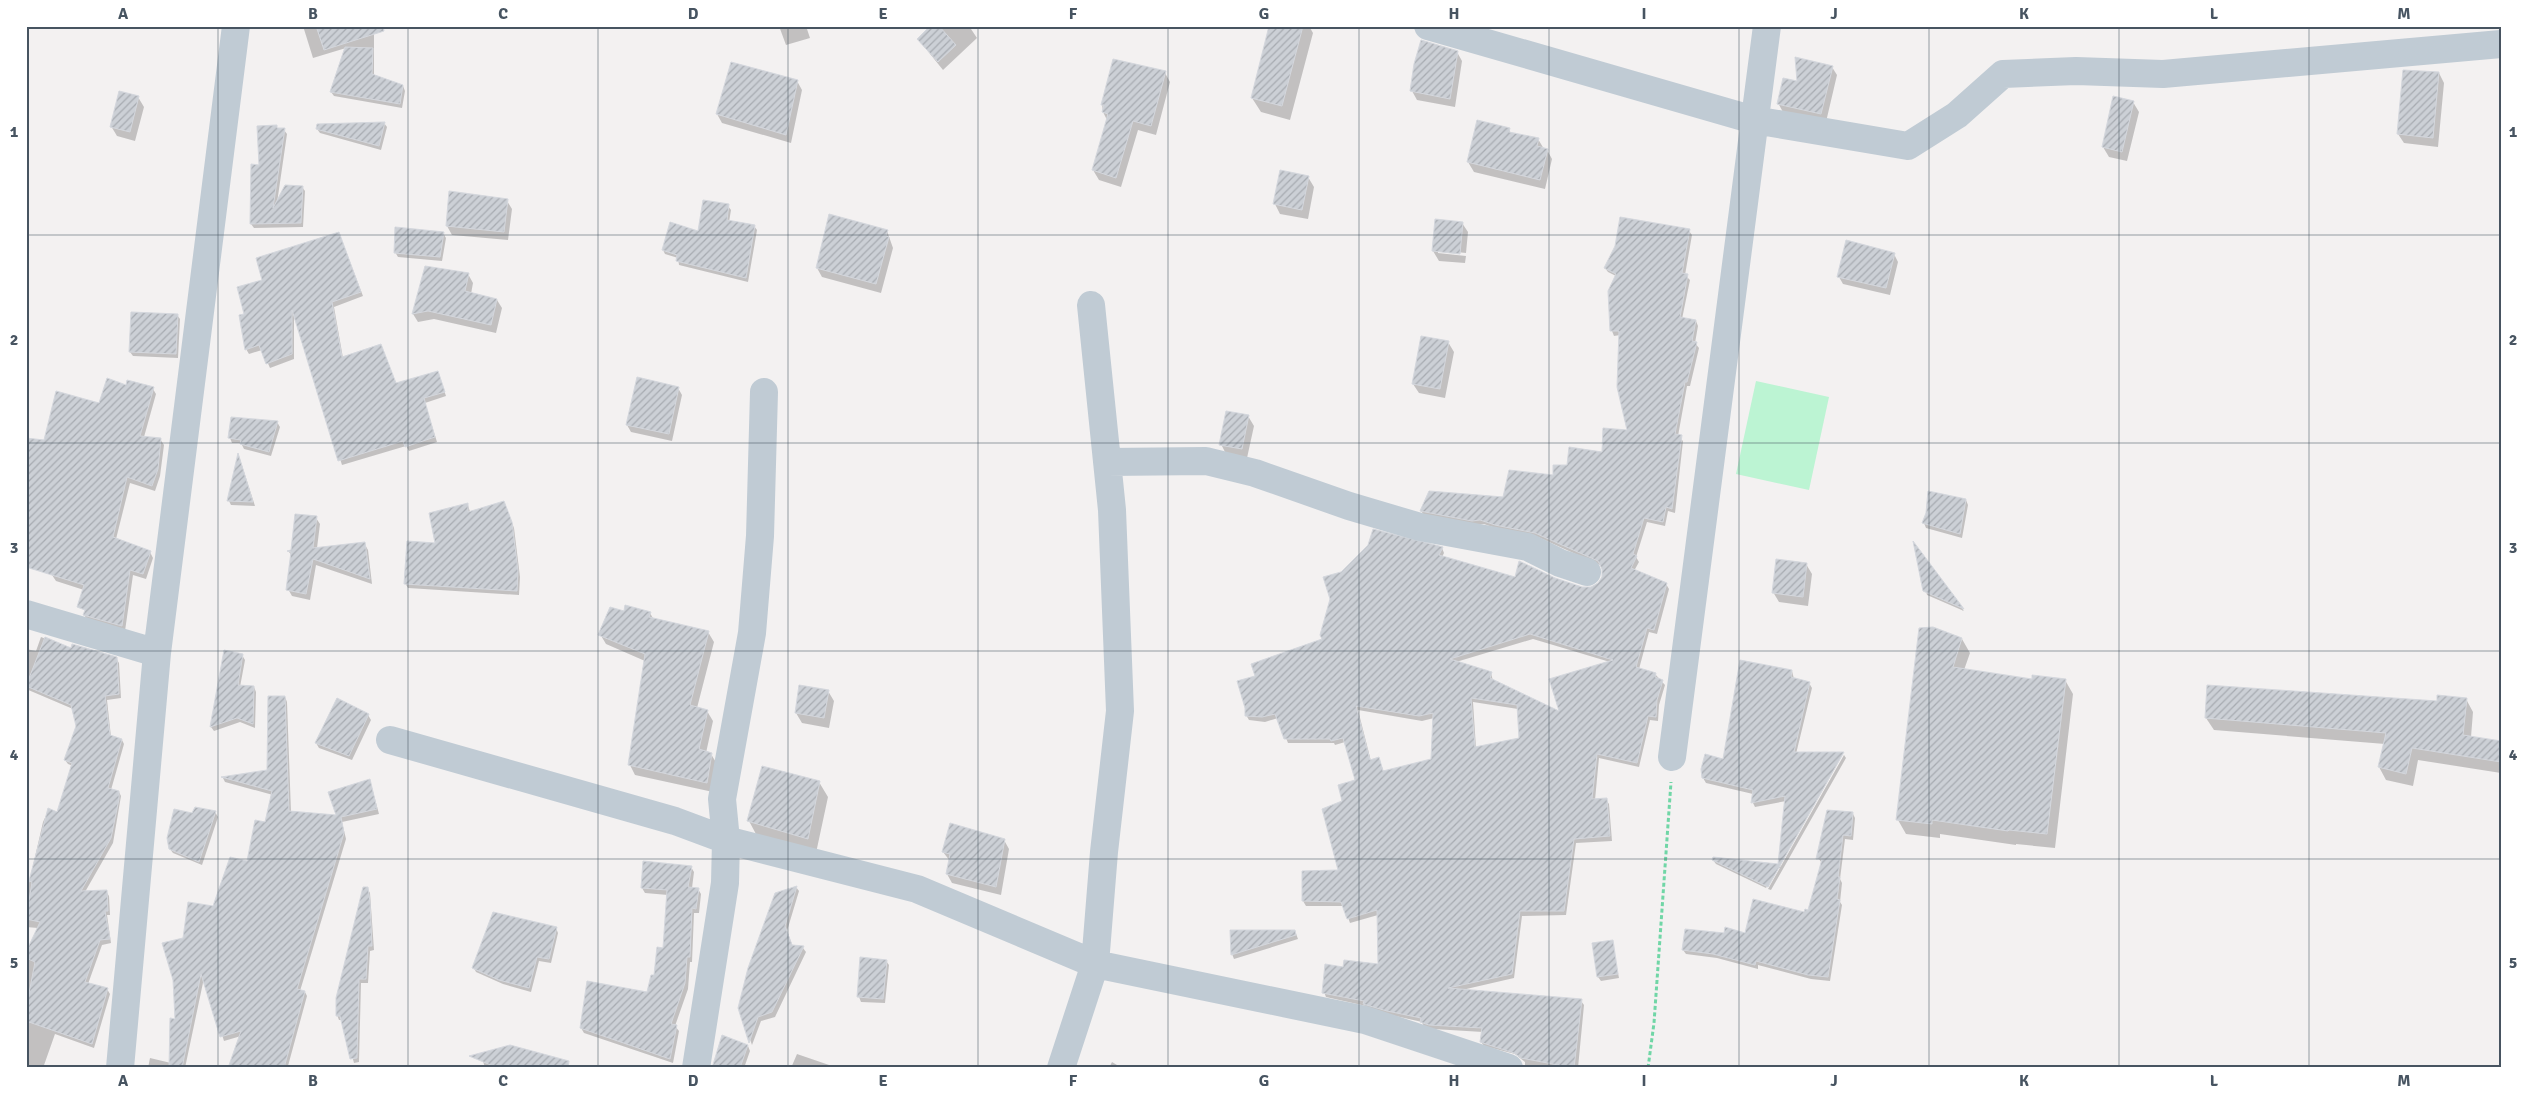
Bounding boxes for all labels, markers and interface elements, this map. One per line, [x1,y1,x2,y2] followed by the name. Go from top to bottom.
[118,4,129,24] text: A
[308,4,318,24] text: B
[498,4,508,24] text: C
[688,4,699,24] text: D
[878,4,888,24] text: E
[1069,4,1078,24] text: F
[1259,4,1269,24] text: G
[1449,4,1459,24] text: H
[1641,4,1647,24] text: I
[1830,4,1838,24] text: J
[2019,4,2029,24] text: K
[2210,4,2219,24] text: L
[2397,4,2411,24] text: M
[10,122,19,142] text: 1
[2509,122,2518,142] text: 1
[10,330,18,350] text: 2
[2509,330,2517,350] text: 2
[10,538,18,558] text: 3
[2509,538,2517,558] text: 3
[10,745,19,765] text: 4
[2509,745,2518,765] text: 4
[10,953,18,973] text: 5
[2509,953,2517,973] text: 5
[118,1071,129,1091] text: A
[308,1071,318,1091] text: B
[498,1071,508,1091] text: C
[688,1071,699,1091] text: D
[878,1071,888,1091] text: E
[1069,1071,1078,1091] text: F
[1259,1071,1269,1091] text: G
[1449,1071,1459,1091] text: H
[1641,1071,1647,1091] text: I
[1830,1071,1838,1091] text: J
[2019,1071,2029,1091] text: K
[2210,1071,2219,1091] text: L
[2397,1071,2411,1091] text: M

